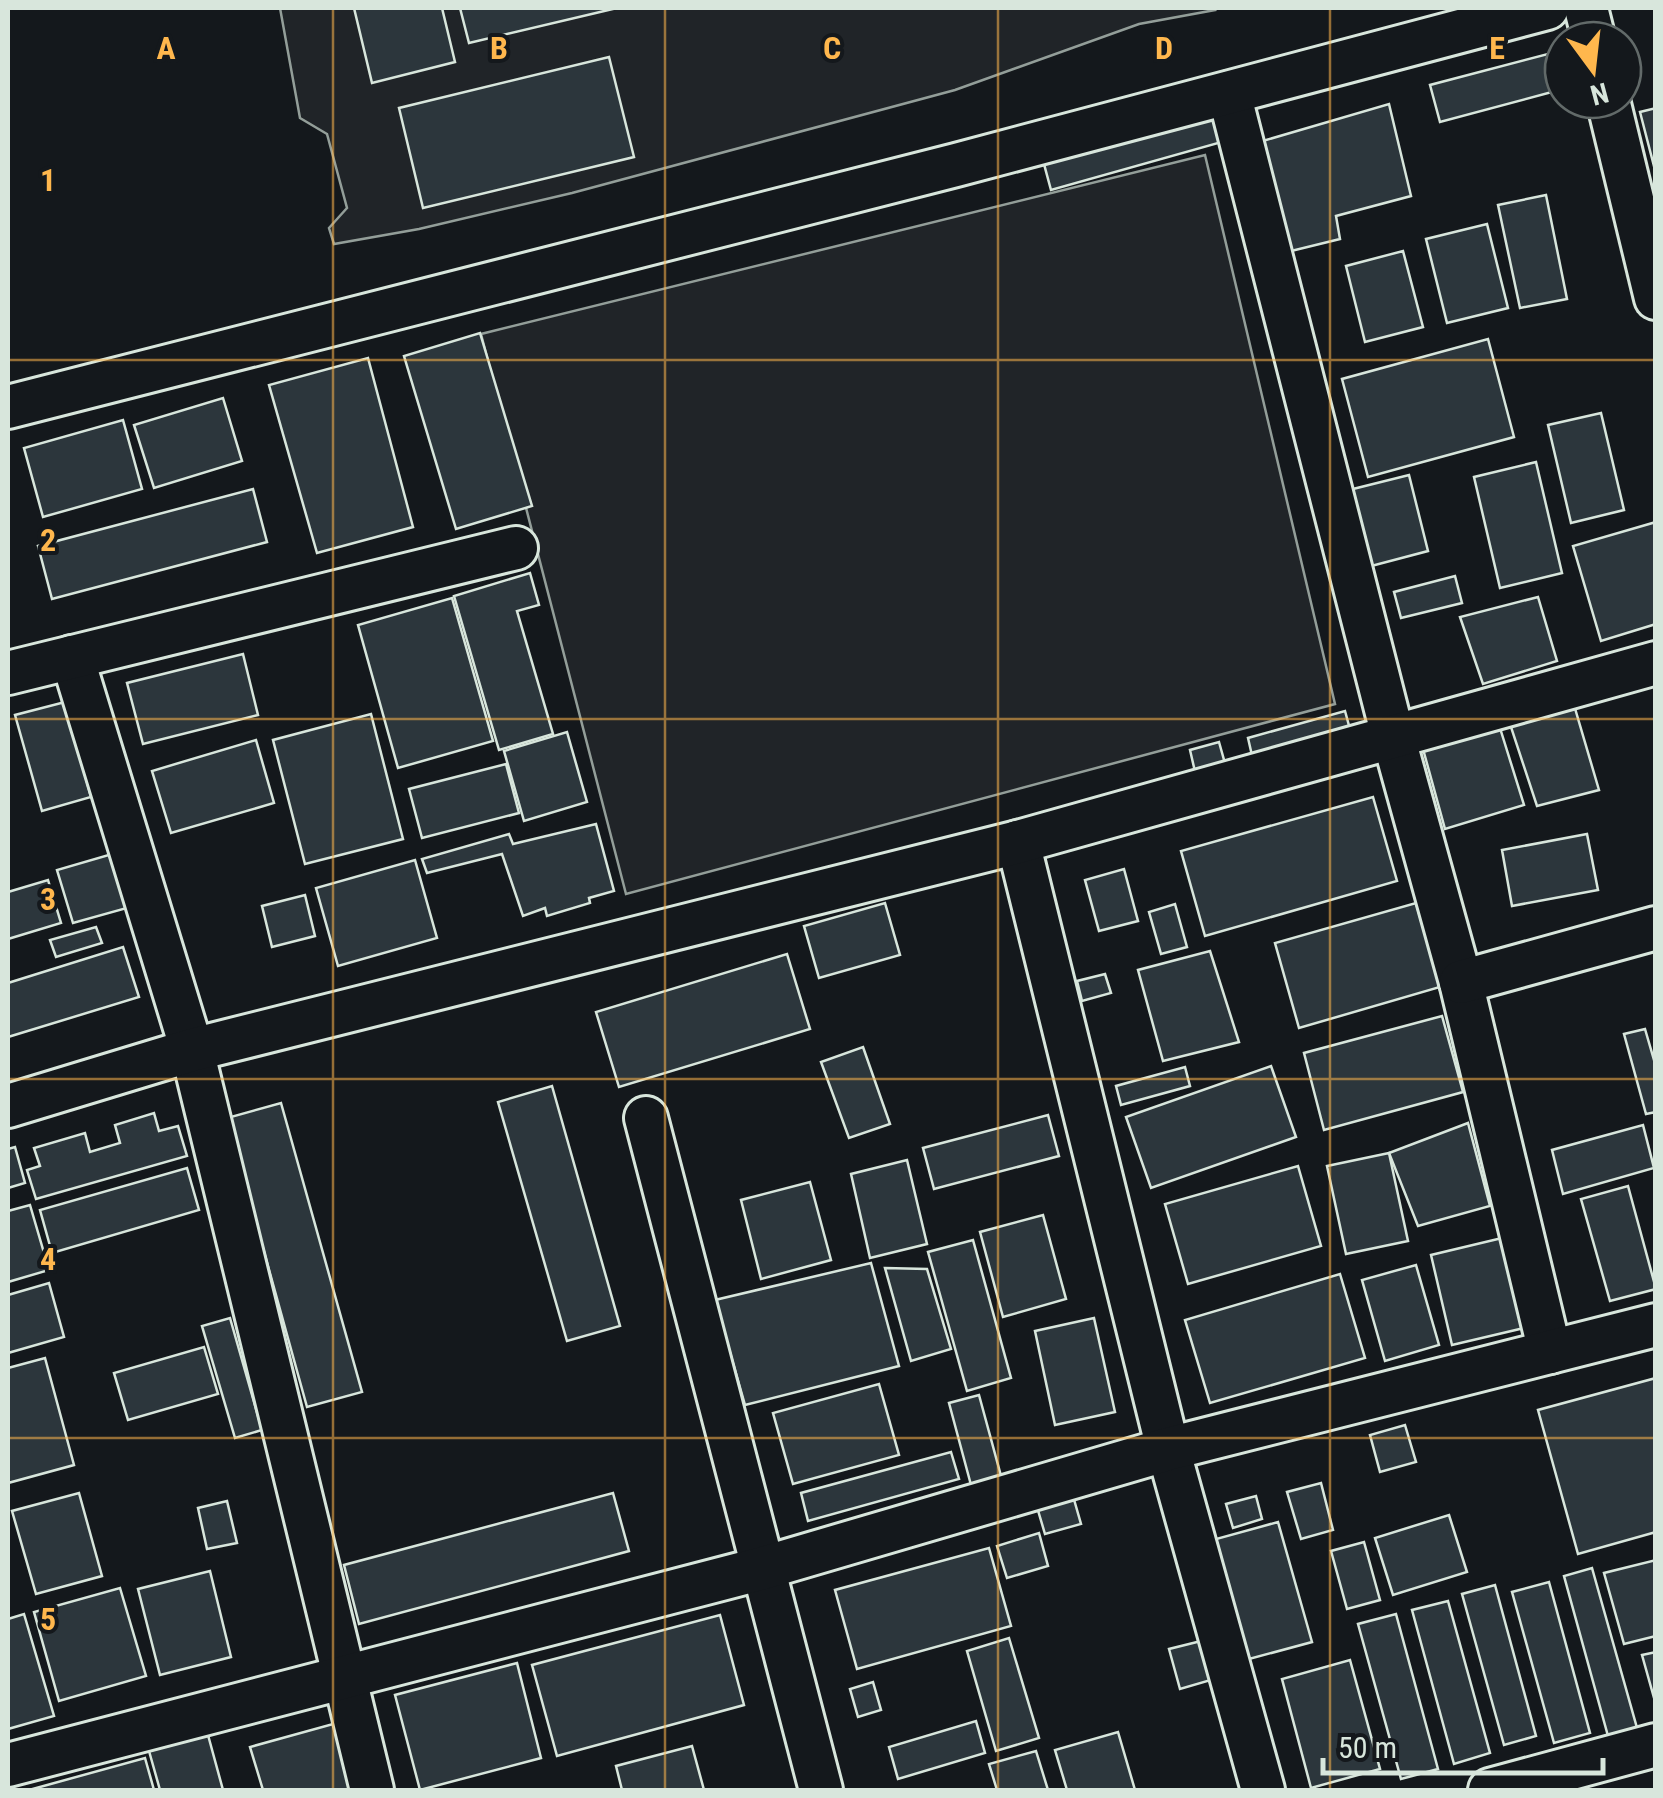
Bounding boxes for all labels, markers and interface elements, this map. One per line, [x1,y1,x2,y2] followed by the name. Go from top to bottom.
[1543,20,1643,120] north arrow
[156,29,176,67] text: A
[490,29,508,67] text: B
[823,29,841,67] text: C
[1155,29,1173,67] text: D
[1489,29,1505,67] text: E
[1587,76,1612,112] text: N
[40,161,56,199] text: 1
[40,521,56,559] text: 2
[40,880,56,918] text: 3
[40,1240,56,1278] text: 4
[40,1600,56,1638] text: 5
[1323,1713,1603,1775] scale bar
[1338,1730,1397,1765] text: 50 m

